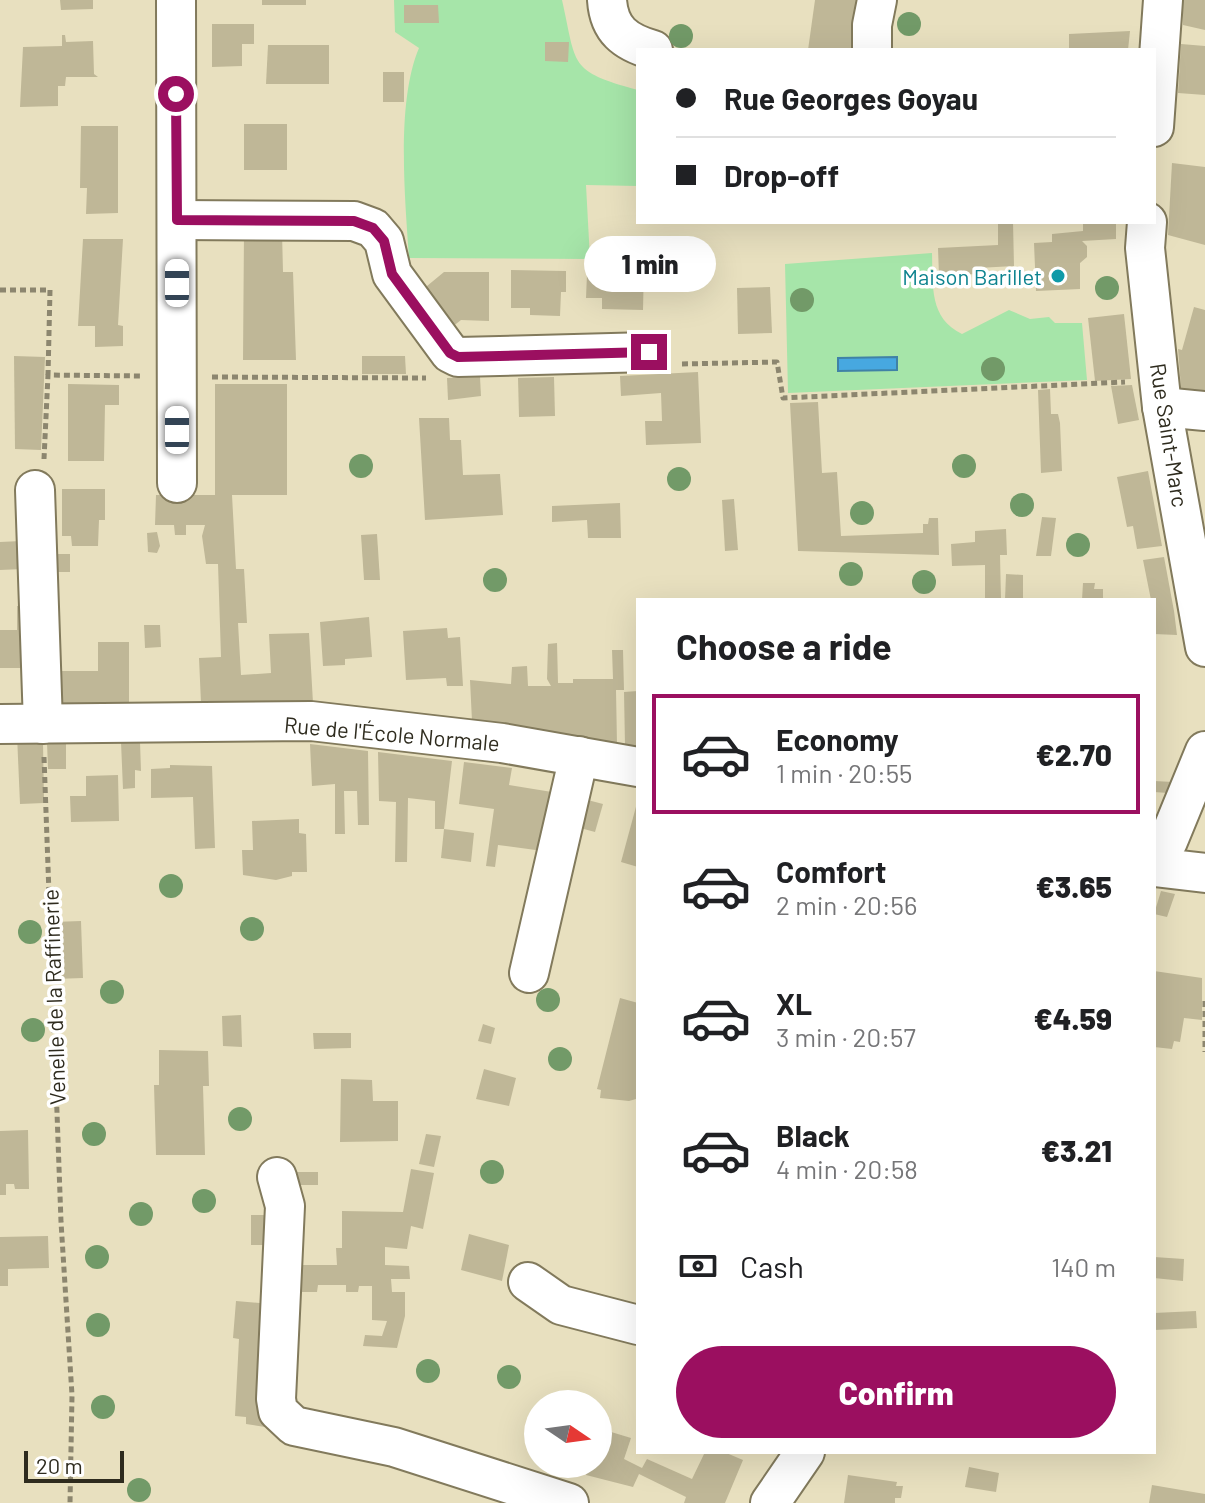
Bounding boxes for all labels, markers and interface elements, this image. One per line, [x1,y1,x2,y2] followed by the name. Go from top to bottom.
[158,76,194,112] route start
[724,80,978,116] text: Rue Georges Goyau
[724,157,839,193] text: Drop-off
[583,236,715,292] callout: 1 min
[621,248,679,279] text: 1 min
[165,259,189,307] car
[902,263,1042,289] place label: Maison Barillet
[1049,267,1067,285] marker: Maison Barillet
[631,334,667,370] route end
[1146,361,1194,509] street label: Rue Saint-Marc
[165,406,189,454] car
[676,624,892,667] text: Choose a ride
[283,711,501,755] street label: Rue de l'École Normale
[680,718,752,790] icon: car
[776,721,899,757] text: Economy
[1036,736,1112,772] text: €2.70
[776,757,912,788] text: 1 min · 20:55
[680,850,752,922] icon: car
[776,853,886,889] text: Comfort
[1036,868,1112,904] text: €3.65
[36,889,70,1105] street label: Venelle de la Raffinerie
[776,889,917,920] text: 2 min · 20:56
[680,982,752,1054] icon: car
[776,985,812,1021] text: XL
[1034,1000,1112,1036] text: €4.59
[776,1021,916,1052] text: 3 min · 20:57
[680,1114,752,1186] icon: car
[776,1117,850,1153] text: Black
[1041,1132,1112,1168] text: €3.21
[776,1153,918,1184] text: 4 min · 20:58
[676,1244,720,1288] icon: cash
[740,1248,804,1284] text: Cash
[1051,1251,1116,1282] text: 140 m
[676,1346,1116,1438] button: Confirm
[524,1390,612,1478] north arrow
[524,1390,612,1478] map controls
[24,1447,124,1483] scale bar
[36,1452,83,1478] text: 20 m

